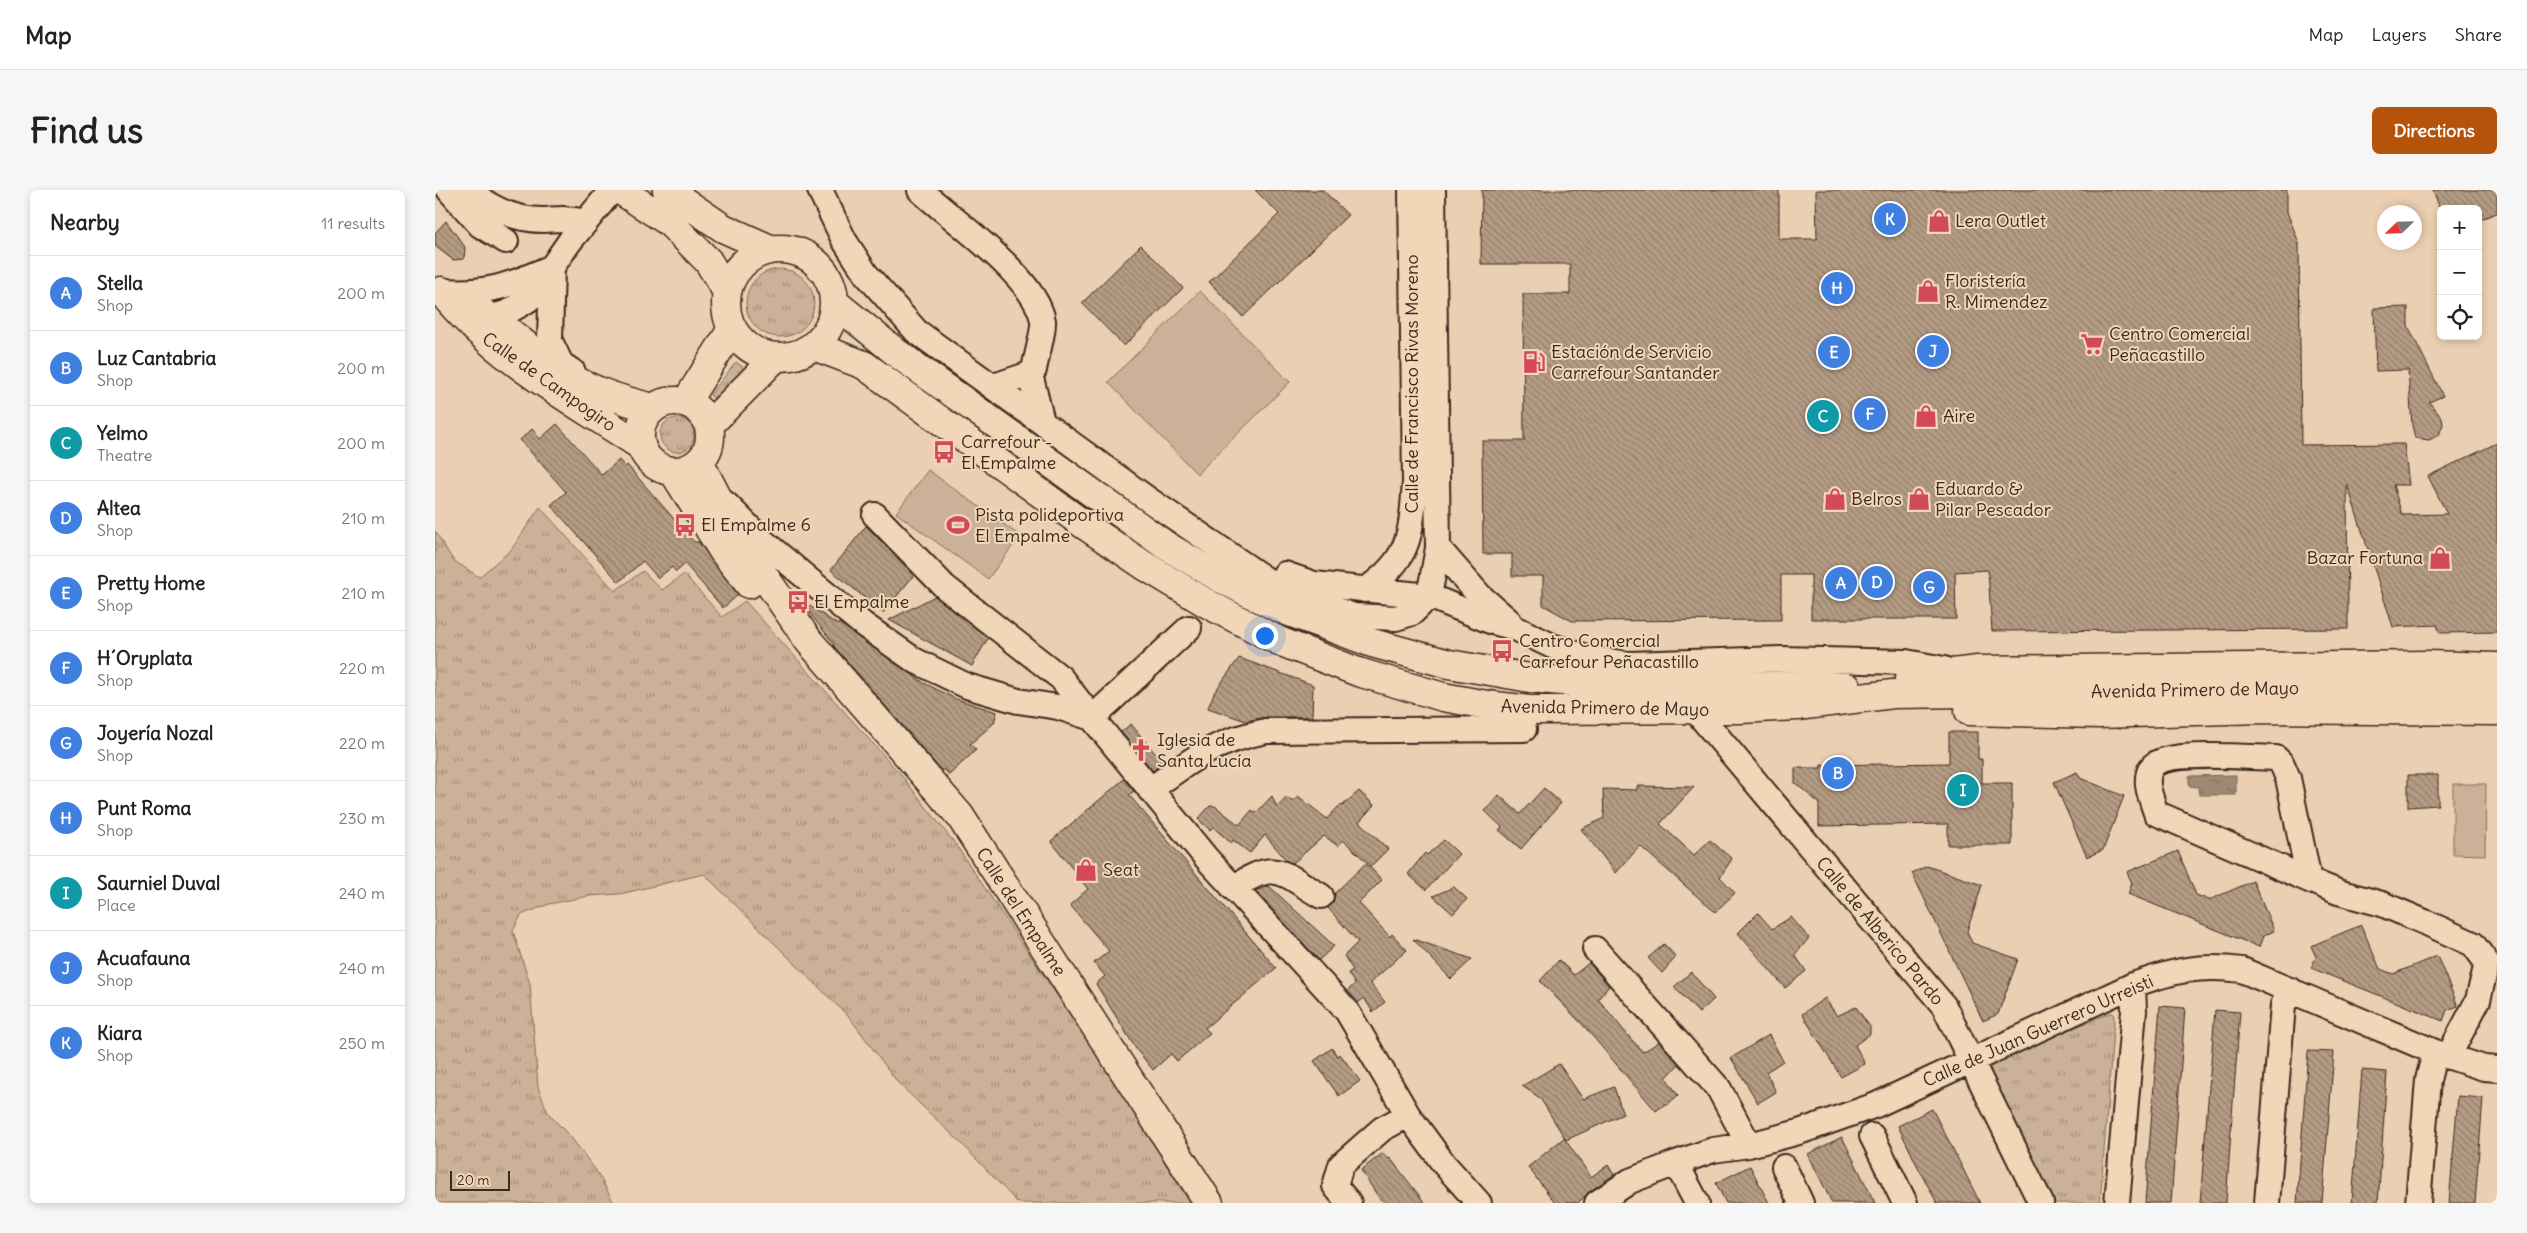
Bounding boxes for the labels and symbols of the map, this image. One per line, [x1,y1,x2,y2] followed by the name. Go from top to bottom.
[1874,200,1906,238] pin: K
[2377,205,2422,250] north arrow
[1926,208,1952,234] shop icon: Lera Outlet
[1955,209,2046,232] place label: Lera Outlet
[1400,254,1423,514] street label: Calle de Francisco Rivas Moreno
[1821,269,1853,307] pin: H
[1945,269,2048,313] place label: Floristería R. Mimendez
[1915,278,1941,304] shop icon: Floristería R. Mimendez
[2109,322,2250,366] place label: Centro Comercial Peñacastillo
[478,327,621,436] street label: Calle de Campogiro
[2079,331,2105,357] supermarket icon: Centro Comercial Peñacastillo
[1917,332,1949,370] pin: J
[1818,333,1850,371] pin: E
[1551,340,1720,384] place label: Estación de Servicio Carrefour Santander
[1521,349,1547,375] fuel station icon: Estación de Servicio Carrefour Santander
[1854,395,1886,433] pin: F
[1807,397,1839,435] pin: C
[1913,403,1939,429] shop icon: Aire
[1943,404,1975,427] place label: Aire
[961,430,1056,474] place label: Carrefour - El Empalme
[931,439,957,465] bus stop icon: Carrefour - El Empalme
[1935,477,2052,521] place label: Eduardo & Pilar Pescador
[1822,486,1848,512] shop icon: Belros
[1906,486,1932,512] shop icon: Eduardo & Pilar Pescador
[1851,487,1902,510] place label: Belros
[975,503,1124,547] place label: Pista polideportiva El Empalme
[672,512,698,538] bus stop icon: El Empalme 6
[945,512,971,538] sports icon: Pista polideportiva El Empalme
[701,513,811,536] place label: El Empalme 6
[2427,545,2453,571] shop icon: Bazar Fortuna
[2306,546,2423,569] place label: Bazar Fortuna
[1861,563,1893,601] pin: D
[1825,564,1857,602] pin: A
[1913,568,1945,606] pin: G
[785,589,811,615] bus stop icon: El Empalme
[814,590,909,613] place label: El Empalme
[1252,623,1278,649] your location
[1519,629,1699,673] place label: Centro Comercial Carrefour Peñacastillo
[1489,638,1515,664] bus stop icon: Centro Comercial Carrefour Peñacastillo
[2091,676,2299,703] street label: Avenida Primero de Mayo
[1501,694,1709,721] street label: Avenida Primero de Mayo
[1157,728,1252,772] place label: Iglesia de Santa Lucía
[1128,737,1154,763] church icon: Iglesia de Santa Lucía
[1822,754,1854,792] pin: B
[1947,771,1979,809] pin: I
[971,843,1072,980] street label: Calle del Empalme
[1811,852,1949,1010] street label: Calle de Alberico Pardo
[1073,857,1099,883] shop icon: Seat
[1103,858,1139,881] place label: Seat
[1919,969,2157,1092] street label: Calle de Juan Guerrero Urreisti
[450,1168,510,1191] scale bar

